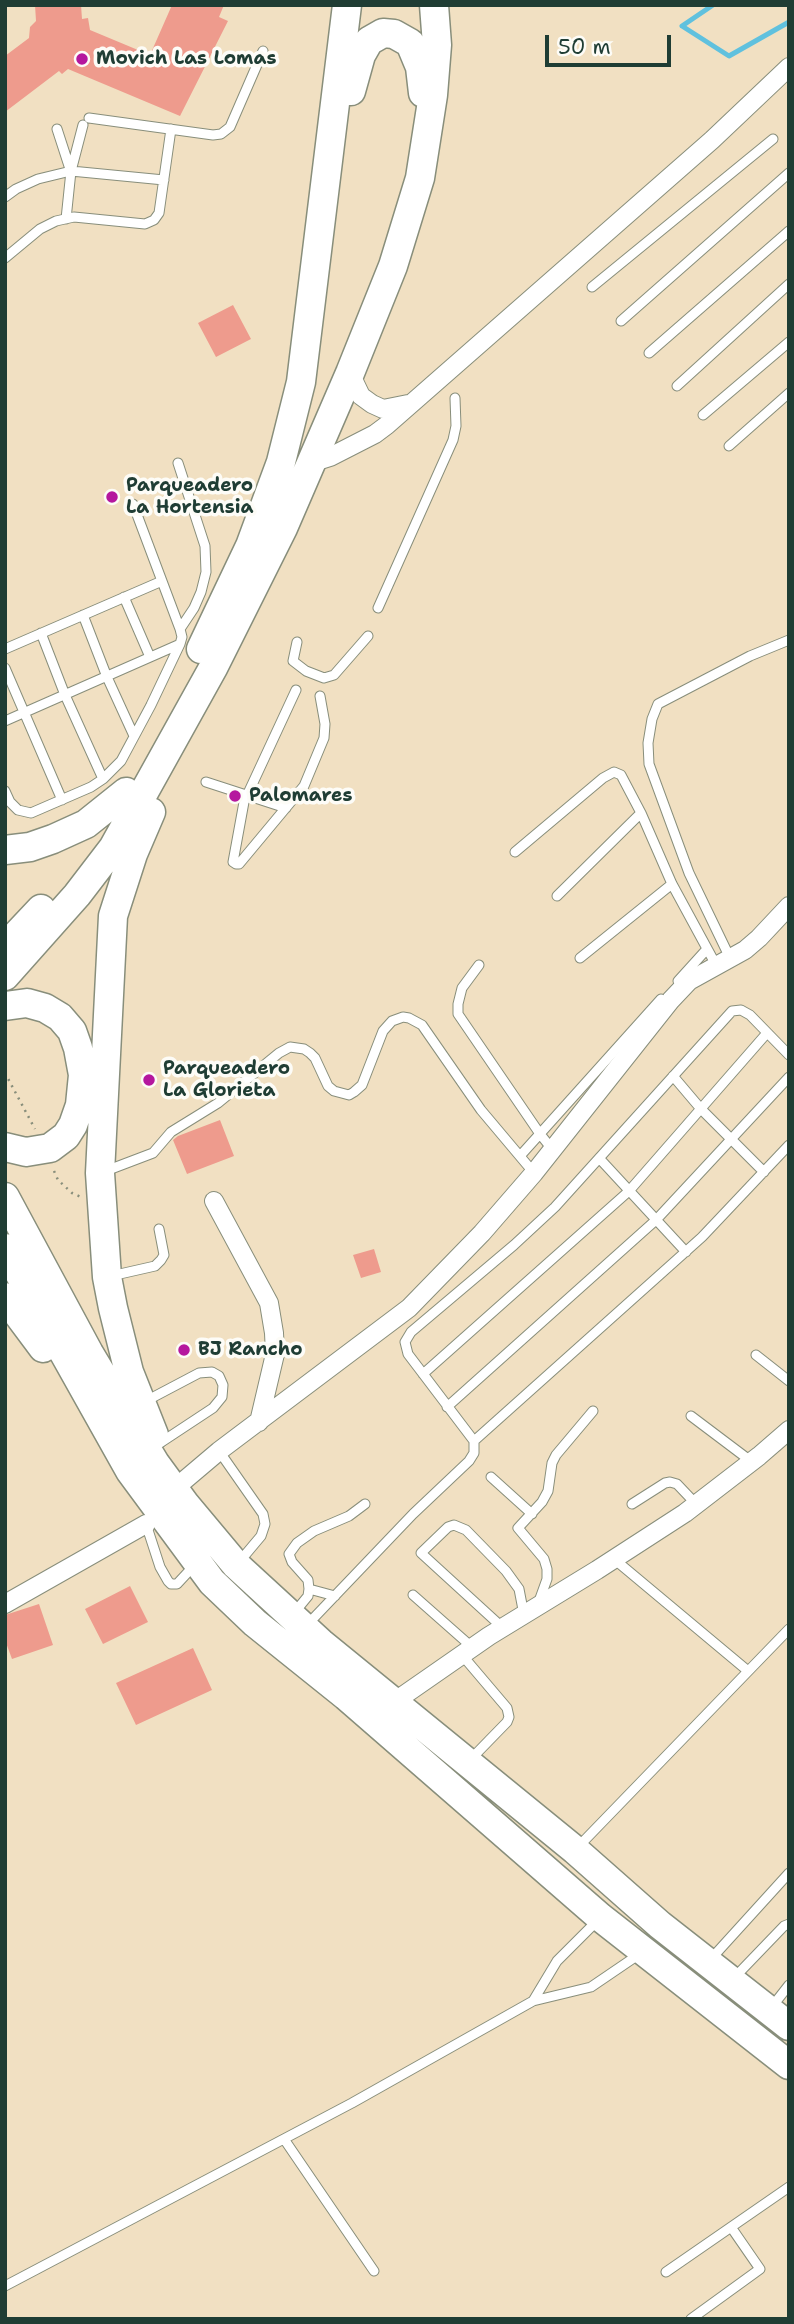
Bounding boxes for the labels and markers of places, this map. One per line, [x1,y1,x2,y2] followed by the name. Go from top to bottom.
[96,48,276,70] place label: Movich Las Lomas
[74,51,90,67] marker: Movich Las Lomas
[126,475,253,519] place label: Parqueadero La Hortensia
[104,489,120,505] marker: Parqueadero La Hortensia
[249,785,353,807] place label: Palomares
[227,788,243,804] marker: Palomares
[163,1058,290,1102] place label: Parqueadero La Glorieta
[141,1072,157,1088] marker: Parqueadero La Glorieta
[198,1339,302,1361] place label: BJ Rancho
[176,1342,192,1358] marker: BJ Rancho

